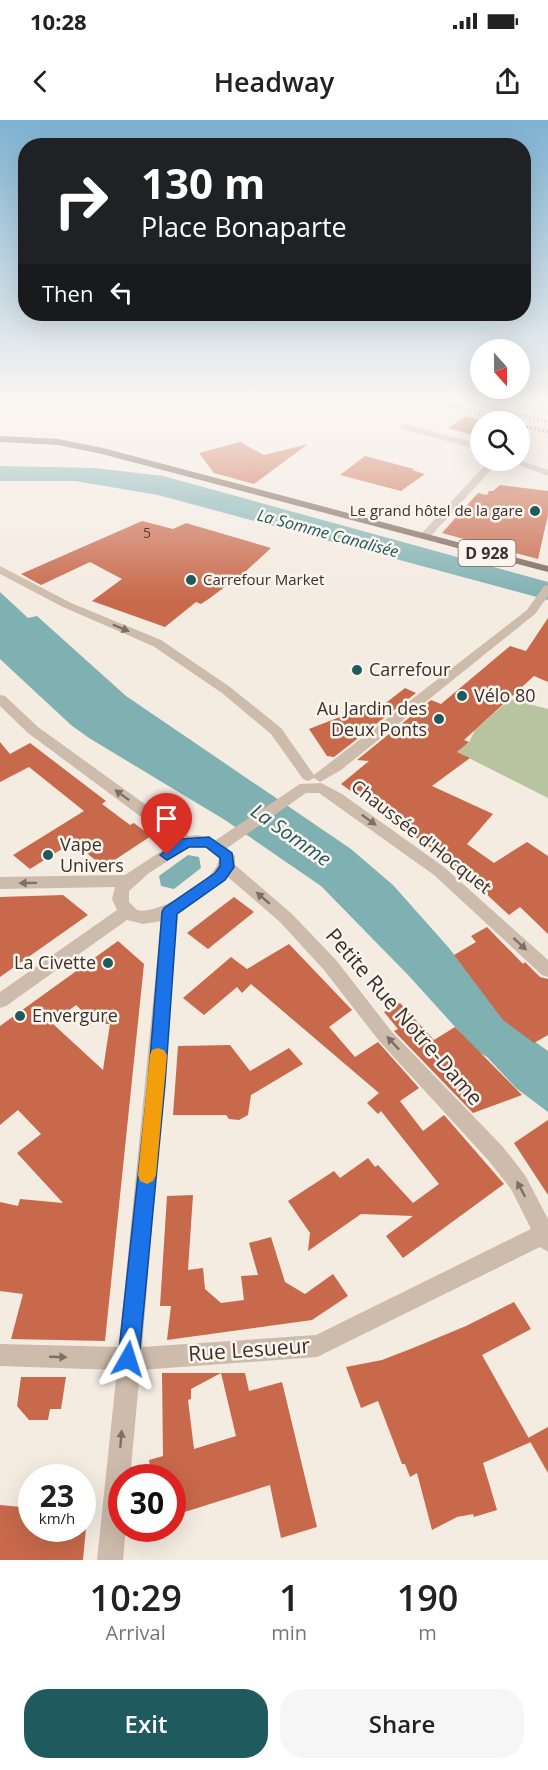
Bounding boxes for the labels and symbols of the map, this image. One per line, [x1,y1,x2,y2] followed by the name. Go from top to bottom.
[470,339,530,399] north arrow
[350,500,523,520] place label: Le grand hôtel de la gare
[255,504,401,562] water label: La Somme Canalisée
[528,504,542,518] marker: Le grand hôtel de la gare
[143,523,151,542] house number: 5
[458,540,516,566] road number: D 928
[203,569,324,589] place label: Carrefour Market
[184,573,198,587] marker: Carrefour Market
[113,623,130,632] one-way arrow
[369,657,451,681] place label: Carrefour
[350,663,364,677] marker: Carrefour
[474,683,535,707] place label: Vélo 80
[455,689,469,703] marker: Vélo 80
[317,696,427,741] place label: Au Jardin des Deux Ponts
[432,712,446,726] marker: Au Jardin des Deux Ponts
[347,774,497,899] street label: Chaussée d'Hocquet
[114,789,130,801] one-way arrow
[141,793,192,855] pin
[246,797,337,872] water label: La Somme
[361,814,377,826] one-way arrow
[60,832,124,877] place label: Vape Univers
[41,848,55,862] marker: Vape Univers
[19,878,38,888] one-way arrow
[256,892,271,905] one-way arrow
[320,922,490,1111] street label: Petite Rue Notre-Dame
[513,936,527,950] one-way arrow
[14,950,96,974] place label: La Civette
[101,956,115,970] marker: La Civette
[32,1003,118,1027] place label: Envergure
[13,1009,27,1023] marker: Envergure
[386,1037,400,1051] one-way arrow
[516,1181,526,1198] one-way arrow
[96,1327,160,1391] position arrow
[187,1331,311,1367] street label: Rue Lesueur
[49,1352,68,1362] one-way arrow
[116,1429,126,1448] one-way arrow
[108,1464,186,1542] speed limit sign: 30

